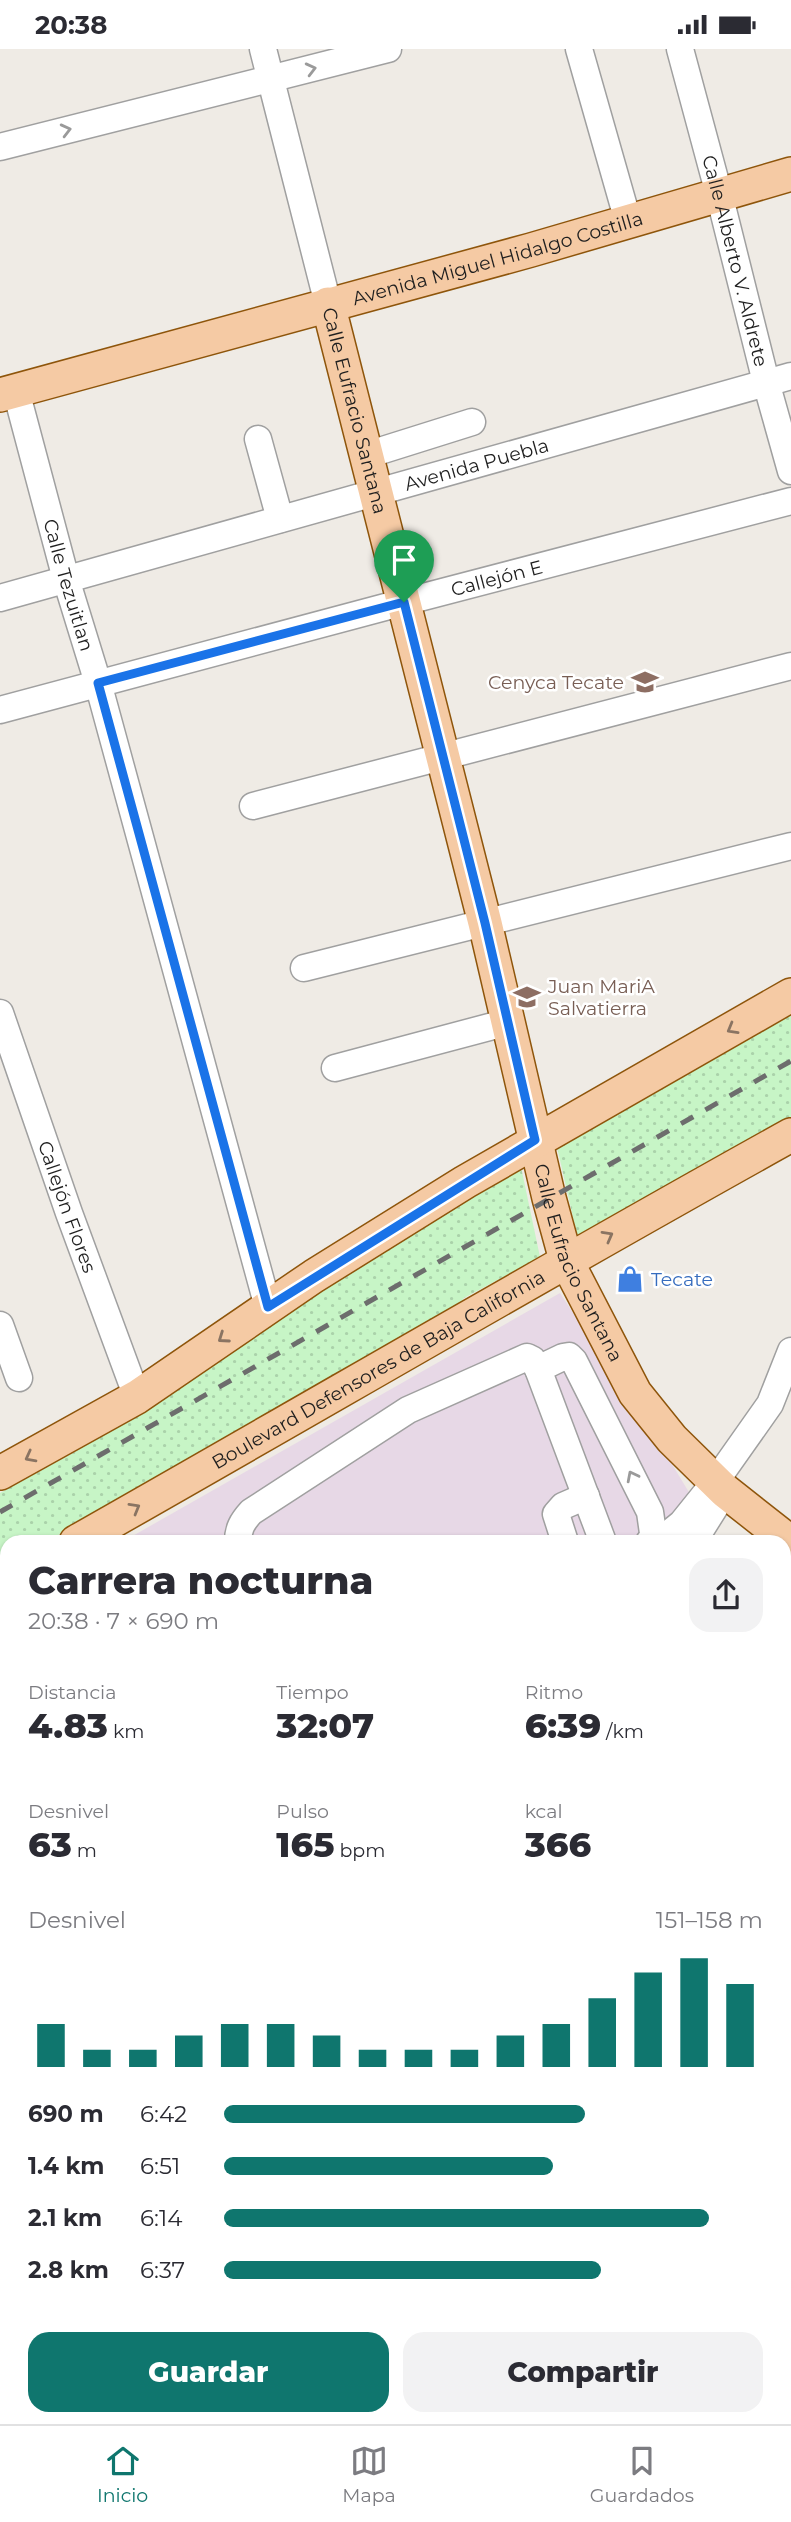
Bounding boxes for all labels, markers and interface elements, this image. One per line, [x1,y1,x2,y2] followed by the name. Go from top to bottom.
[35,9,107,41] text: 20:38
[304,63,316,77] one-way arrow
[60,124,72,138] one-way arrow
[697,153,773,369] street label: Calle Alberto V. Aldrete
[350,207,646,310] street label: Avenida Miguel Hidalgo Costilla
[317,305,392,516] street label: Calle Eufracio Santana
[402,434,551,496] street label: Avenida Puebla
[38,516,99,654] street label: Calle Tezuitlan
[374,530,434,602] pin
[385,541,423,579] icon: arrive
[449,555,545,601] street label: Callejón E
[630,667,660,697] school or university icon: Cenyca Tecate
[488,671,624,694] place label: Cenyca Tecate
[547,975,655,1020] place label: Juan MariA Salvatierra
[512,982,542,1012] school or university icon: Juan MariA Salvatierra
[726,1021,739,1034] one-way arrow
[33,1138,101,1276] street label: Callejón Flores
[529,1161,628,1366] street label: Calle Eufracio Santana
[601,1231,614,1244] one-way arrow
[615,1264,645,1294] shop icon: Tecate
[208,1265,549,1474] street label: Boulevard Defensores de Baja California
[651,1268,713,1291] place label: Tecate
[218,1330,231,1342] one-way arrow
[25,1449,37,1462] one-way arrow
[626,1471,640,1483] one-way arrow
[128,1503,140,1516] one-way arrow
[28,1557,373,1604] text: Carrera nocturna
[689,1558,763,1632] button: share
[28,1607,219,1635] text: 20:38 · 7 × 690 m
[28,1681,116,1704] text: Distancia
[276,1681,349,1704] text: Tiempo
[525,1681,583,1704] text: Ritmo
[28,1704,108,1747] text: 4.83
[276,1704,374,1747] text: 32:07
[525,1704,601,1747] text: 6:39
[108,1720,144,1743] text: km
[601,1720,644,1743] text: /km
[28,1800,109,1823] text: Desnivel
[276,1800,329,1823] text: Pulso
[525,1800,563,1823] text: kcal
[28,1823,72,1866] text: 63
[276,1823,334,1866] text: 165
[525,1823,591,1866] text: 366
[72,1839,97,1862] text: m
[334,1839,385,1862] text: bpm
[28,1906,126,1934] text: Desnivel
[656,1906,763,1934] text: 151–158 m
[28,2100,104,2128] text: 690 m
[140,2100,187,2128] text: 6:42
[28,2152,105,2180] text: 1.4 km
[140,2152,180,2180] text: 6:51
[28,2204,102,2232] text: 2.1 km
[140,2204,182,2232] text: 6:14
[28,2256,109,2284] text: 2.8 km
[140,2256,185,2284] text: 6:37
[28,2332,389,2412] button: Guardar
[403,2332,763,2412] button: Compartir
[97,2442,148,2507] tab: Inicio
[342,2442,396,2507] tab: Mapa
[590,2442,694,2507] tab: Guardados

